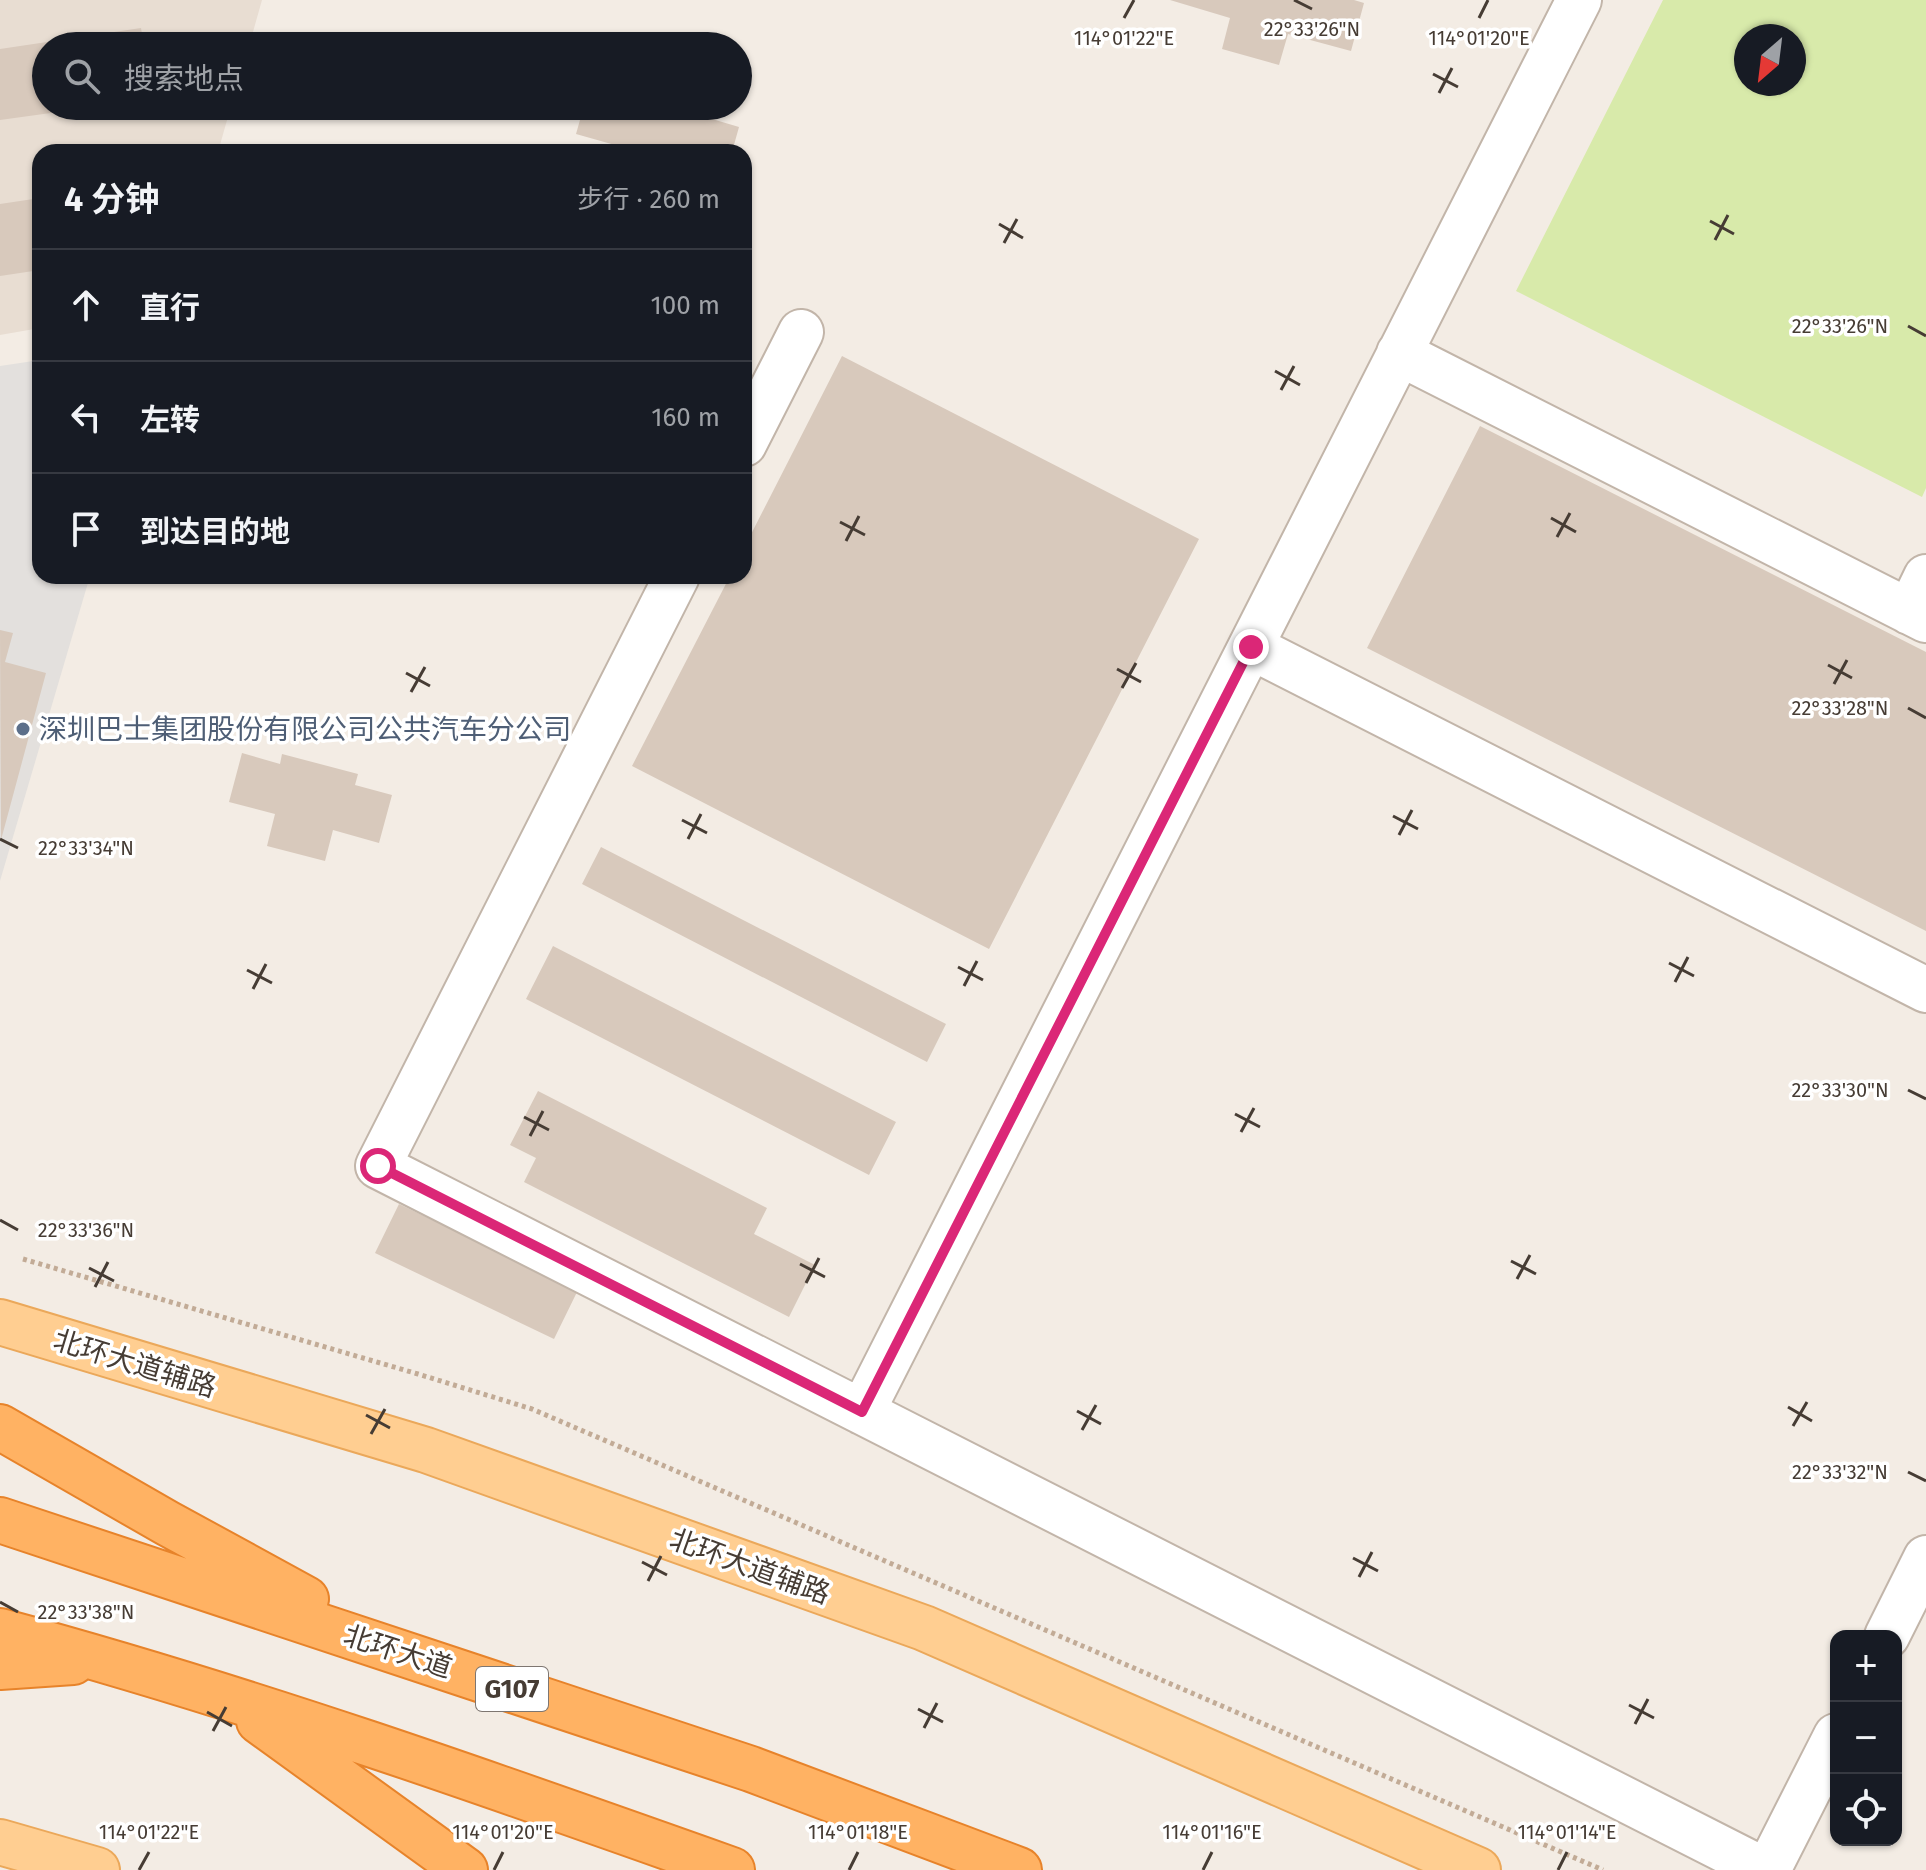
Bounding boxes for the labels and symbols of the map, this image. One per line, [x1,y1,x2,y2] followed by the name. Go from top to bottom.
[1264,17,1360,41] text: 22°33'26"N
[1734,24,1806,96] north arrow
[1074,26,1174,50] text: 114°01'22"E
[1428,26,1530,50] text: 114°01'20"E
[1792,314,1888,338] text: 22°33'26"N
[1233,629,1269,665] route end
[1792,696,1888,720] text: 22°33'28"N
[39,713,571,746] place label: 深圳巴士集团股份有限公司公共汽车分公司
[14,720,32,738] marker: 深圳巴士集团股份有限公司公共汽车分公司
[38,836,134,860] text: 22°33'34"N
[1791,1078,1889,1102] text: 22°33'30"N
[360,1148,396,1184] route start
[38,1218,134,1242] text: 22°33'36"N
[50,1323,220,1404] street label: 北环大道辅路
[1792,1460,1888,1484] text: 22°33'32"N
[665,1522,834,1611] street label: 北环大道辅路
[38,1600,134,1624] text: 22°33'38"N
[339,1618,456,1684] street label: 北环大道
[476,1667,548,1711] road number: G107
[99,1820,199,1844] text: 114°01'22"E
[452,1820,554,1844] text: 114°01'20"E
[808,1820,908,1844] text: 114°01'18"E
[1162,1820,1262,1844] text: 114°01'16"E
[1518,1820,1616,1844] text: 114°01'14"E

